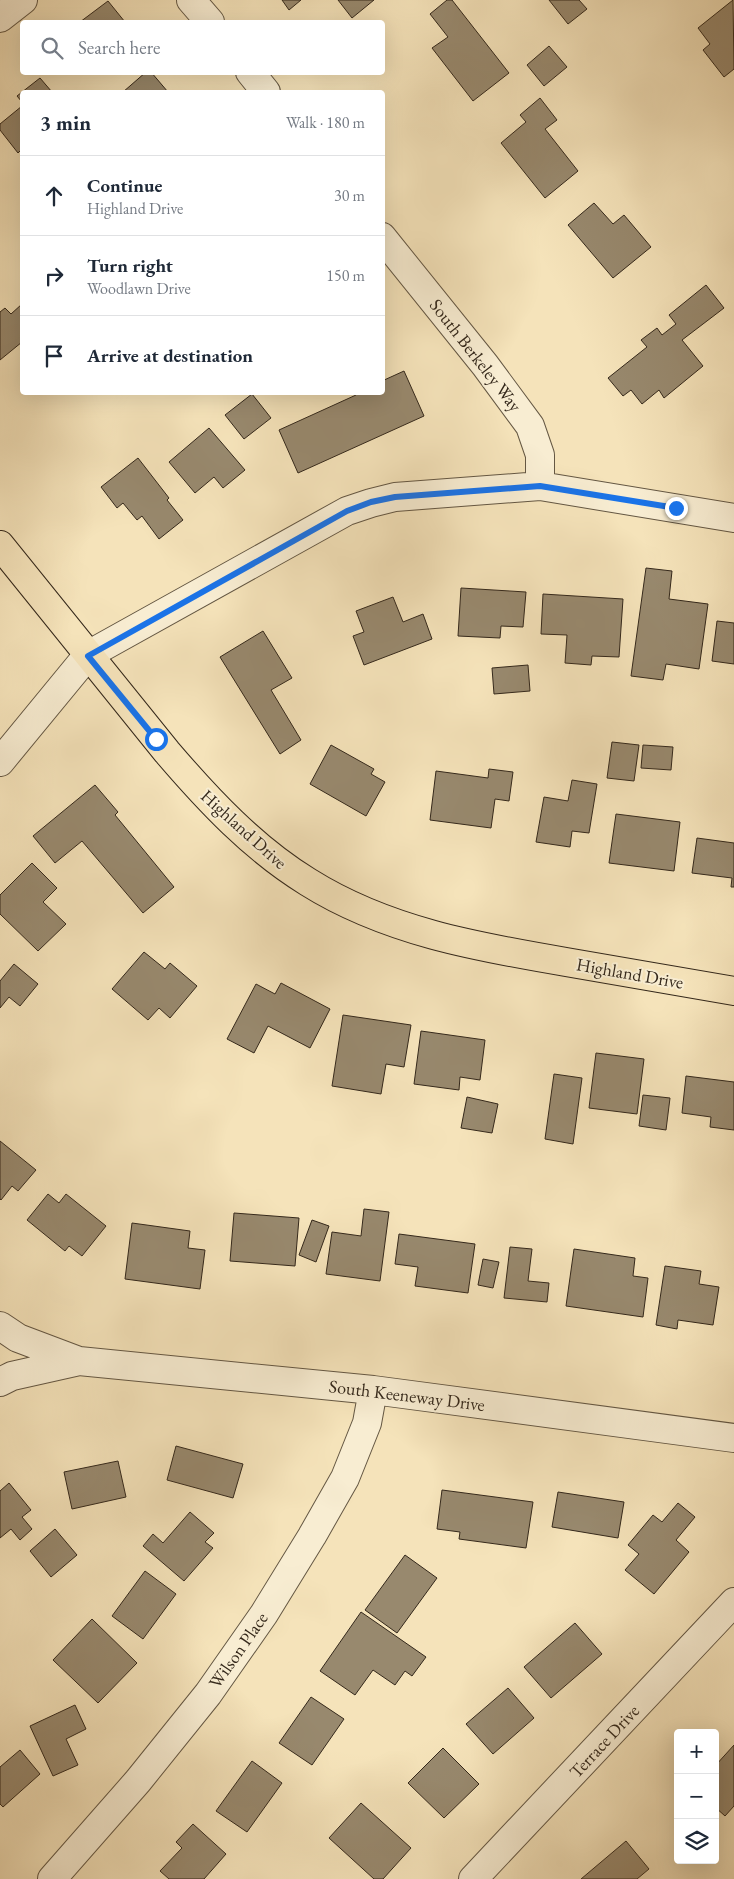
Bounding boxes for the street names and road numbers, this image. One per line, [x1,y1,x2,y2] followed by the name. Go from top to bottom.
[425,294,527,416] street label: South Berkeley Way
[196,784,292,874] street label: Highland Drive
[575,952,685,994] street label: Highland Drive
[328,1374,486,1416] street label: South Keeneway Drive
[203,1607,273,1693] street label: Wilson Place
[564,1699,644,1783] street label: Terrace Drive

